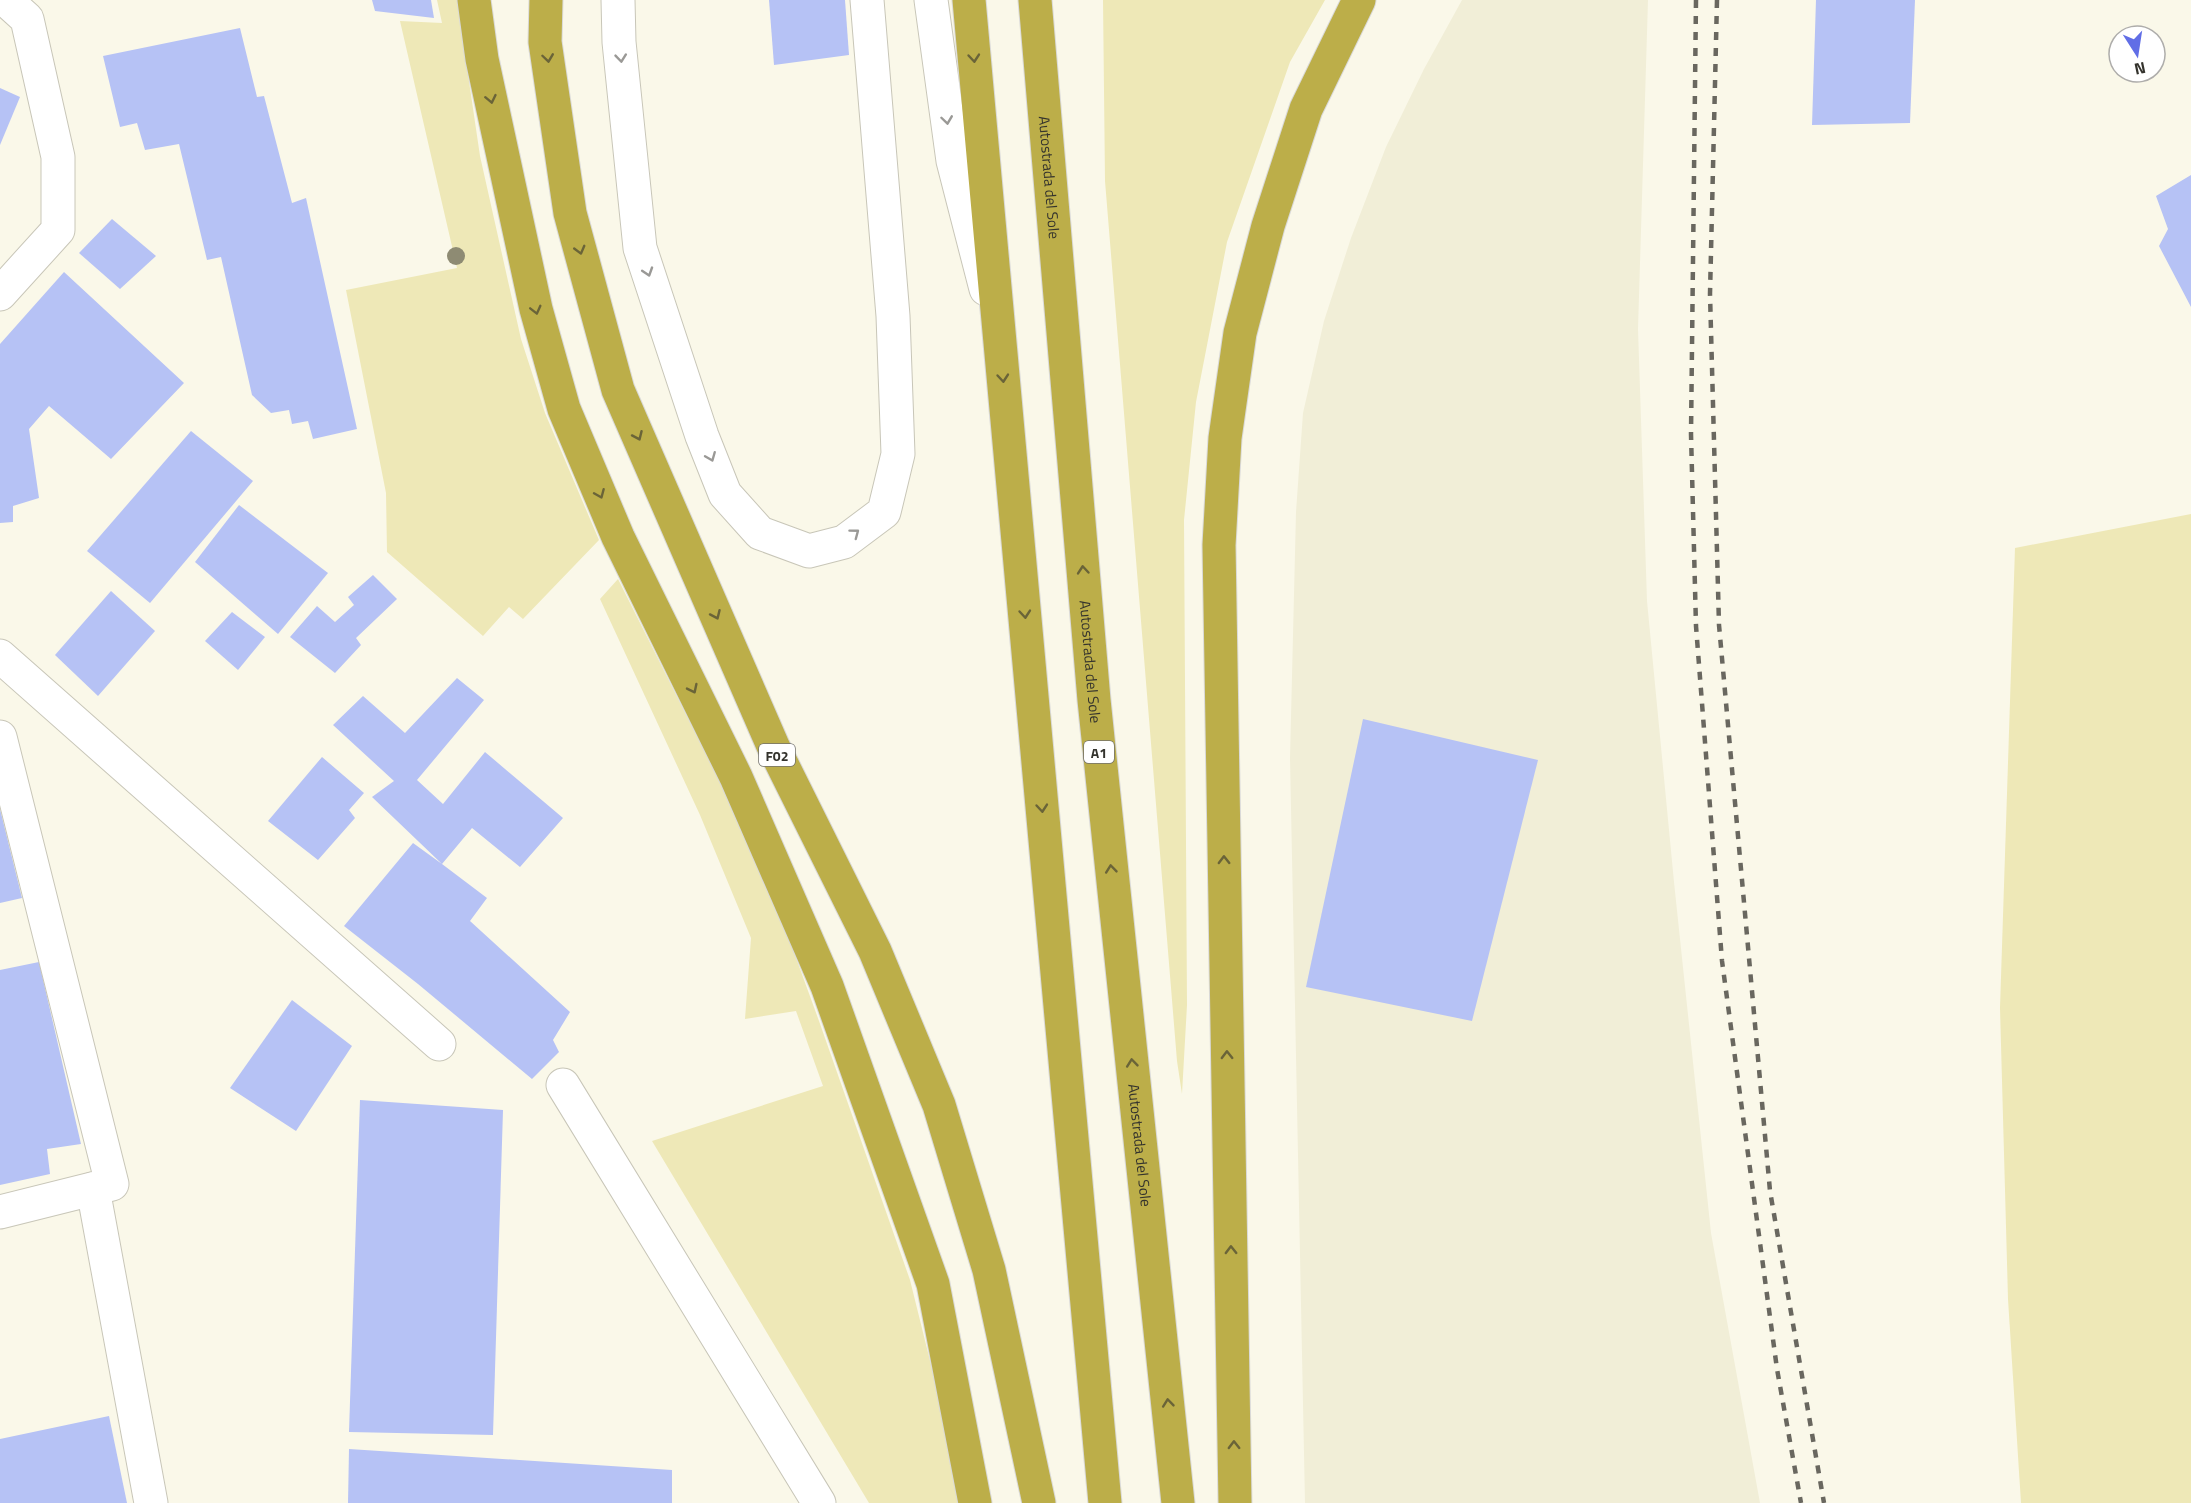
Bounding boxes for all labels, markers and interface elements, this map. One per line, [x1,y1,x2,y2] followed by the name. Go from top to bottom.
[2107,24,2167,84] north arrow
[541,54,553,63] one-way arrow
[614,54,627,63] one-way arrow
[967,54,980,63] one-way arrow
[2132,56,2148,82] text: N
[484,94,497,104] one-way arrow
[1033,115,1067,240] street label: Autostrada del Sole
[941,116,953,125] one-way arrow
[573,245,586,255] one-way arrow
[641,266,653,277] one-way arrow
[529,305,542,315] one-way arrow
[996,373,1009,382] one-way arrow
[631,430,643,441] one-way arrow
[703,451,716,461] one-way arrow
[593,488,605,499] one-way arrow
[849,530,860,541] one-way arrow
[1077,566,1090,575] one-way arrow
[1074,599,1108,724] street label: Autostrada del Sole
[709,609,721,620] one-way arrow
[1018,609,1031,619] one-way arrow
[685,683,697,694] one-way arrow
[1084,741,1114,763] road number: A1
[759,744,795,766] road number: F02
[1035,804,1048,813] one-way arrow
[1218,855,1231,864] one-way arrow
[1106,864,1118,874] one-way arrow
[1221,1050,1234,1059] one-way arrow
[1126,1058,1139,1067] one-way arrow
[1123,1083,1158,1208] street label: Autostrada del Sole
[1224,1245,1237,1254] one-way arrow
[1162,1398,1175,1408] one-way arrow
[1228,1440,1240,1449] one-way arrow

